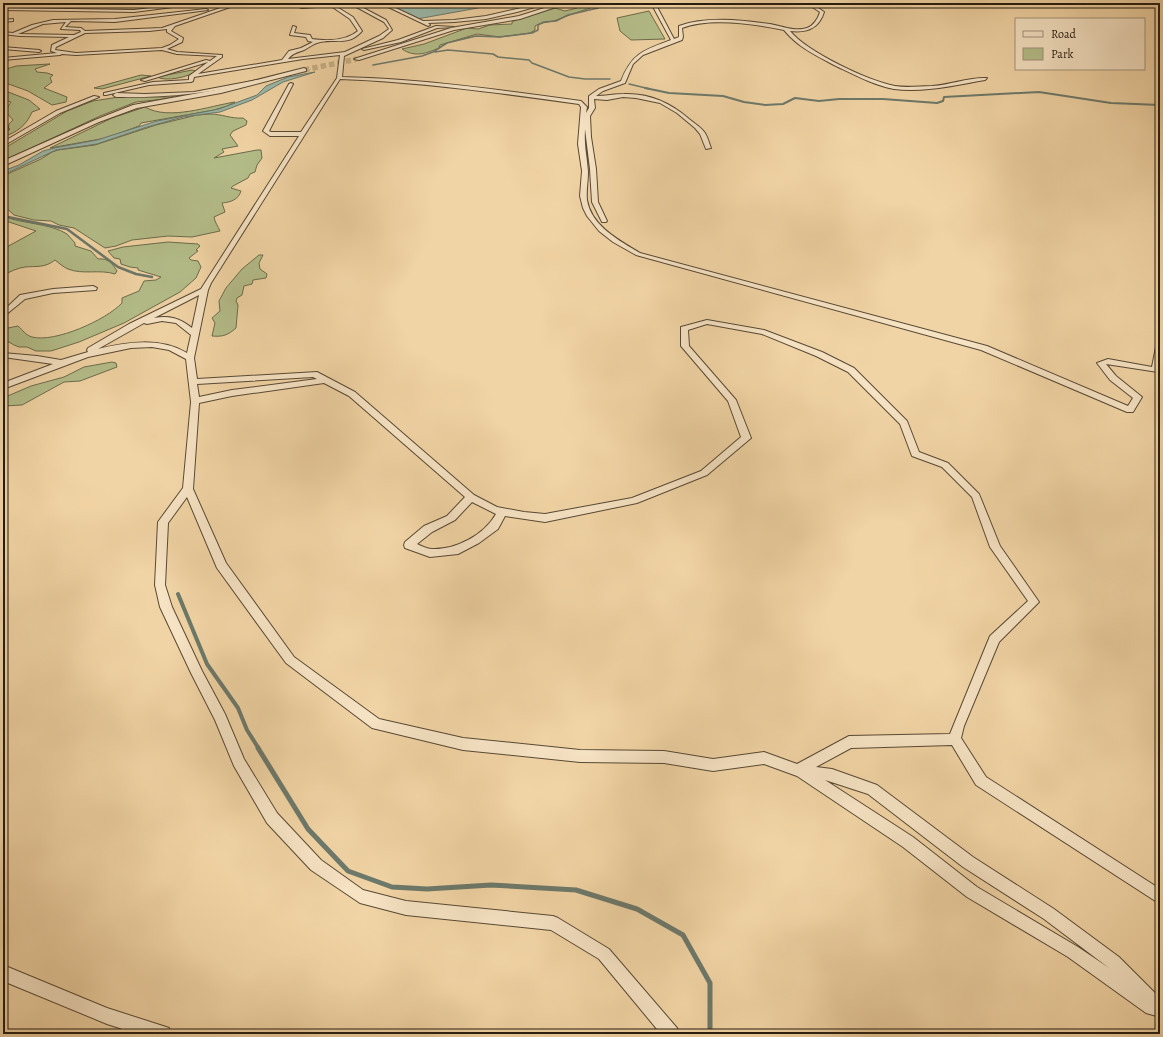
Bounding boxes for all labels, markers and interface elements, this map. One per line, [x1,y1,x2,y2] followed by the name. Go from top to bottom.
[1015,18,1145,70] legend
[1051,26,1077,42] text: Road
[1051,46,1074,62] text: Park

